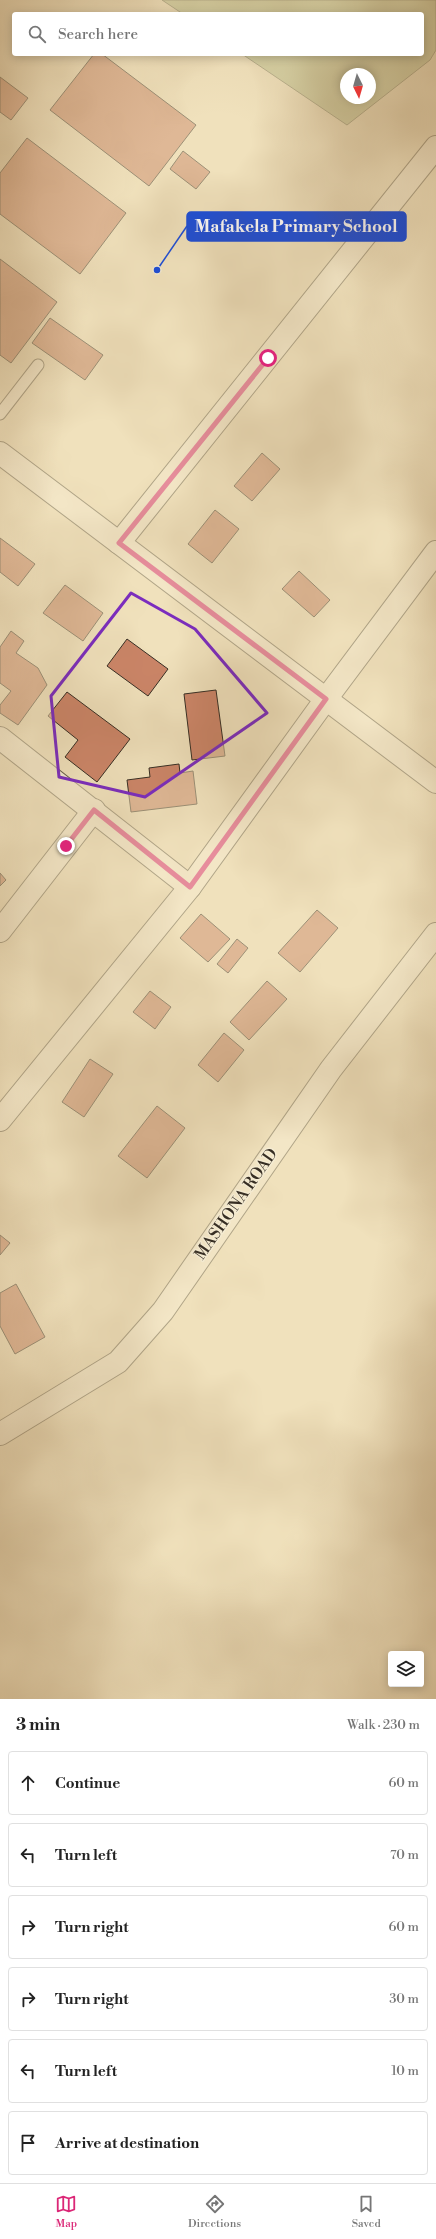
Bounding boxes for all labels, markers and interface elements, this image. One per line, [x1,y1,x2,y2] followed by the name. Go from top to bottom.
[12,12,424,56] search box
[26,23,48,45] icon: search
[58,25,138,44] text: Search here
[340,68,376,104] north arrow
[187,212,406,241] callout: Mafakela Primary School
[194,216,398,238] text: Mafakela Primary School
[259,349,277,367] route start
[57,837,75,855] route end
[190,1144,282,1264] street label: MASHONA ROAD
[388,1651,424,1687] map controls
[388,1651,424,1687] button: layers
[16,1714,60,1736] text: 3 min
[347,1717,420,1733] text: Walk · 230 m
[17,1772,39,1794] icon: ahead
[55,1774,120,1793] text: Continue
[388,1775,419,1791] text: 60 m
[17,1844,39,1866] icon: left
[55,1846,117,1865] text: Turn left
[390,1847,419,1863] text: 70 m
[17,1916,39,1938] icon: right
[55,1918,129,1937] text: Turn right
[388,1919,419,1935] text: 60 m
[17,1988,39,2010] icon: right
[55,1990,129,2009] text: Turn right
[389,1991,419,2007] text: 30 m
[17,2060,39,2082] icon: left
[55,2062,117,2081] text: Turn left
[391,2063,419,2079] text: 10 m
[17,2132,39,2154] icon: arrive
[55,2134,199,2153] text: Arrive at destination
[55,2193,77,2231] tab: Map
[188,2193,241,2231] tab: Directions
[352,2193,381,2231] tab: Saved

